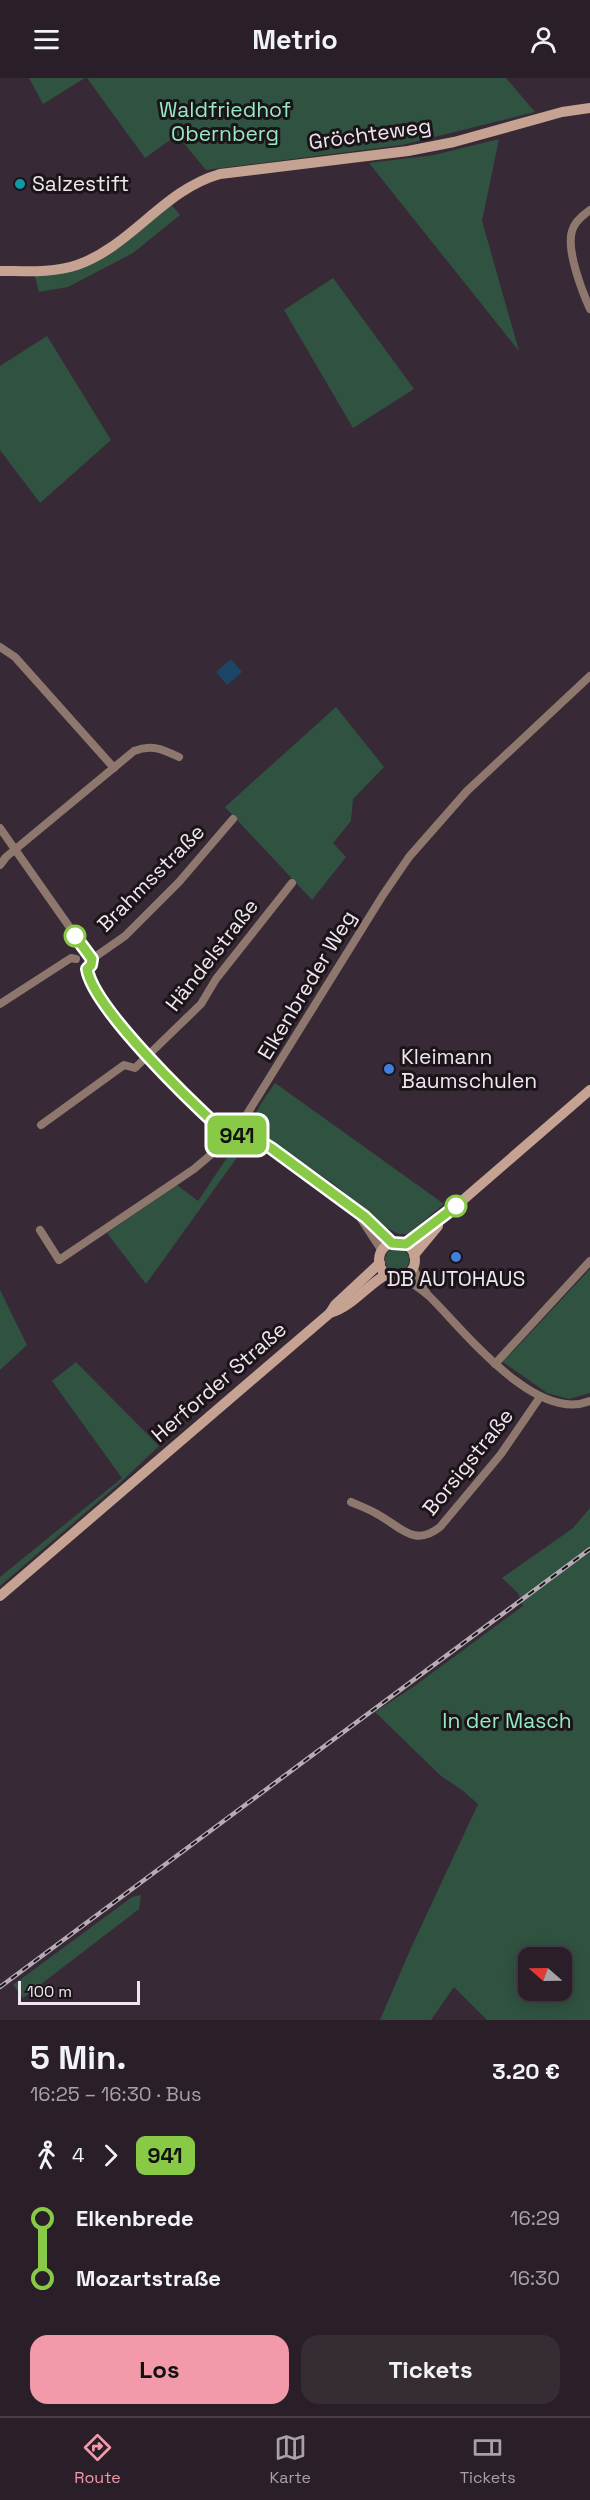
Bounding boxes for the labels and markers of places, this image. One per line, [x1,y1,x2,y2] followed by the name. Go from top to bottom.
[32,170,129,197] place label: Salzestift
[13,177,27,191] marker: Salzestift
[64,925,86,947] unlabelled marker
[401,1043,537,1094] place label: Kleimann Baumschulen
[382,1062,396,1076] marker: Kleimann Baumschulen
[445,1195,467,1217] unlabelled marker
[449,1250,463,1264] marker: DB AUTOHAUS
[387,1265,525,1292] place label: DB AUTOHAUS

